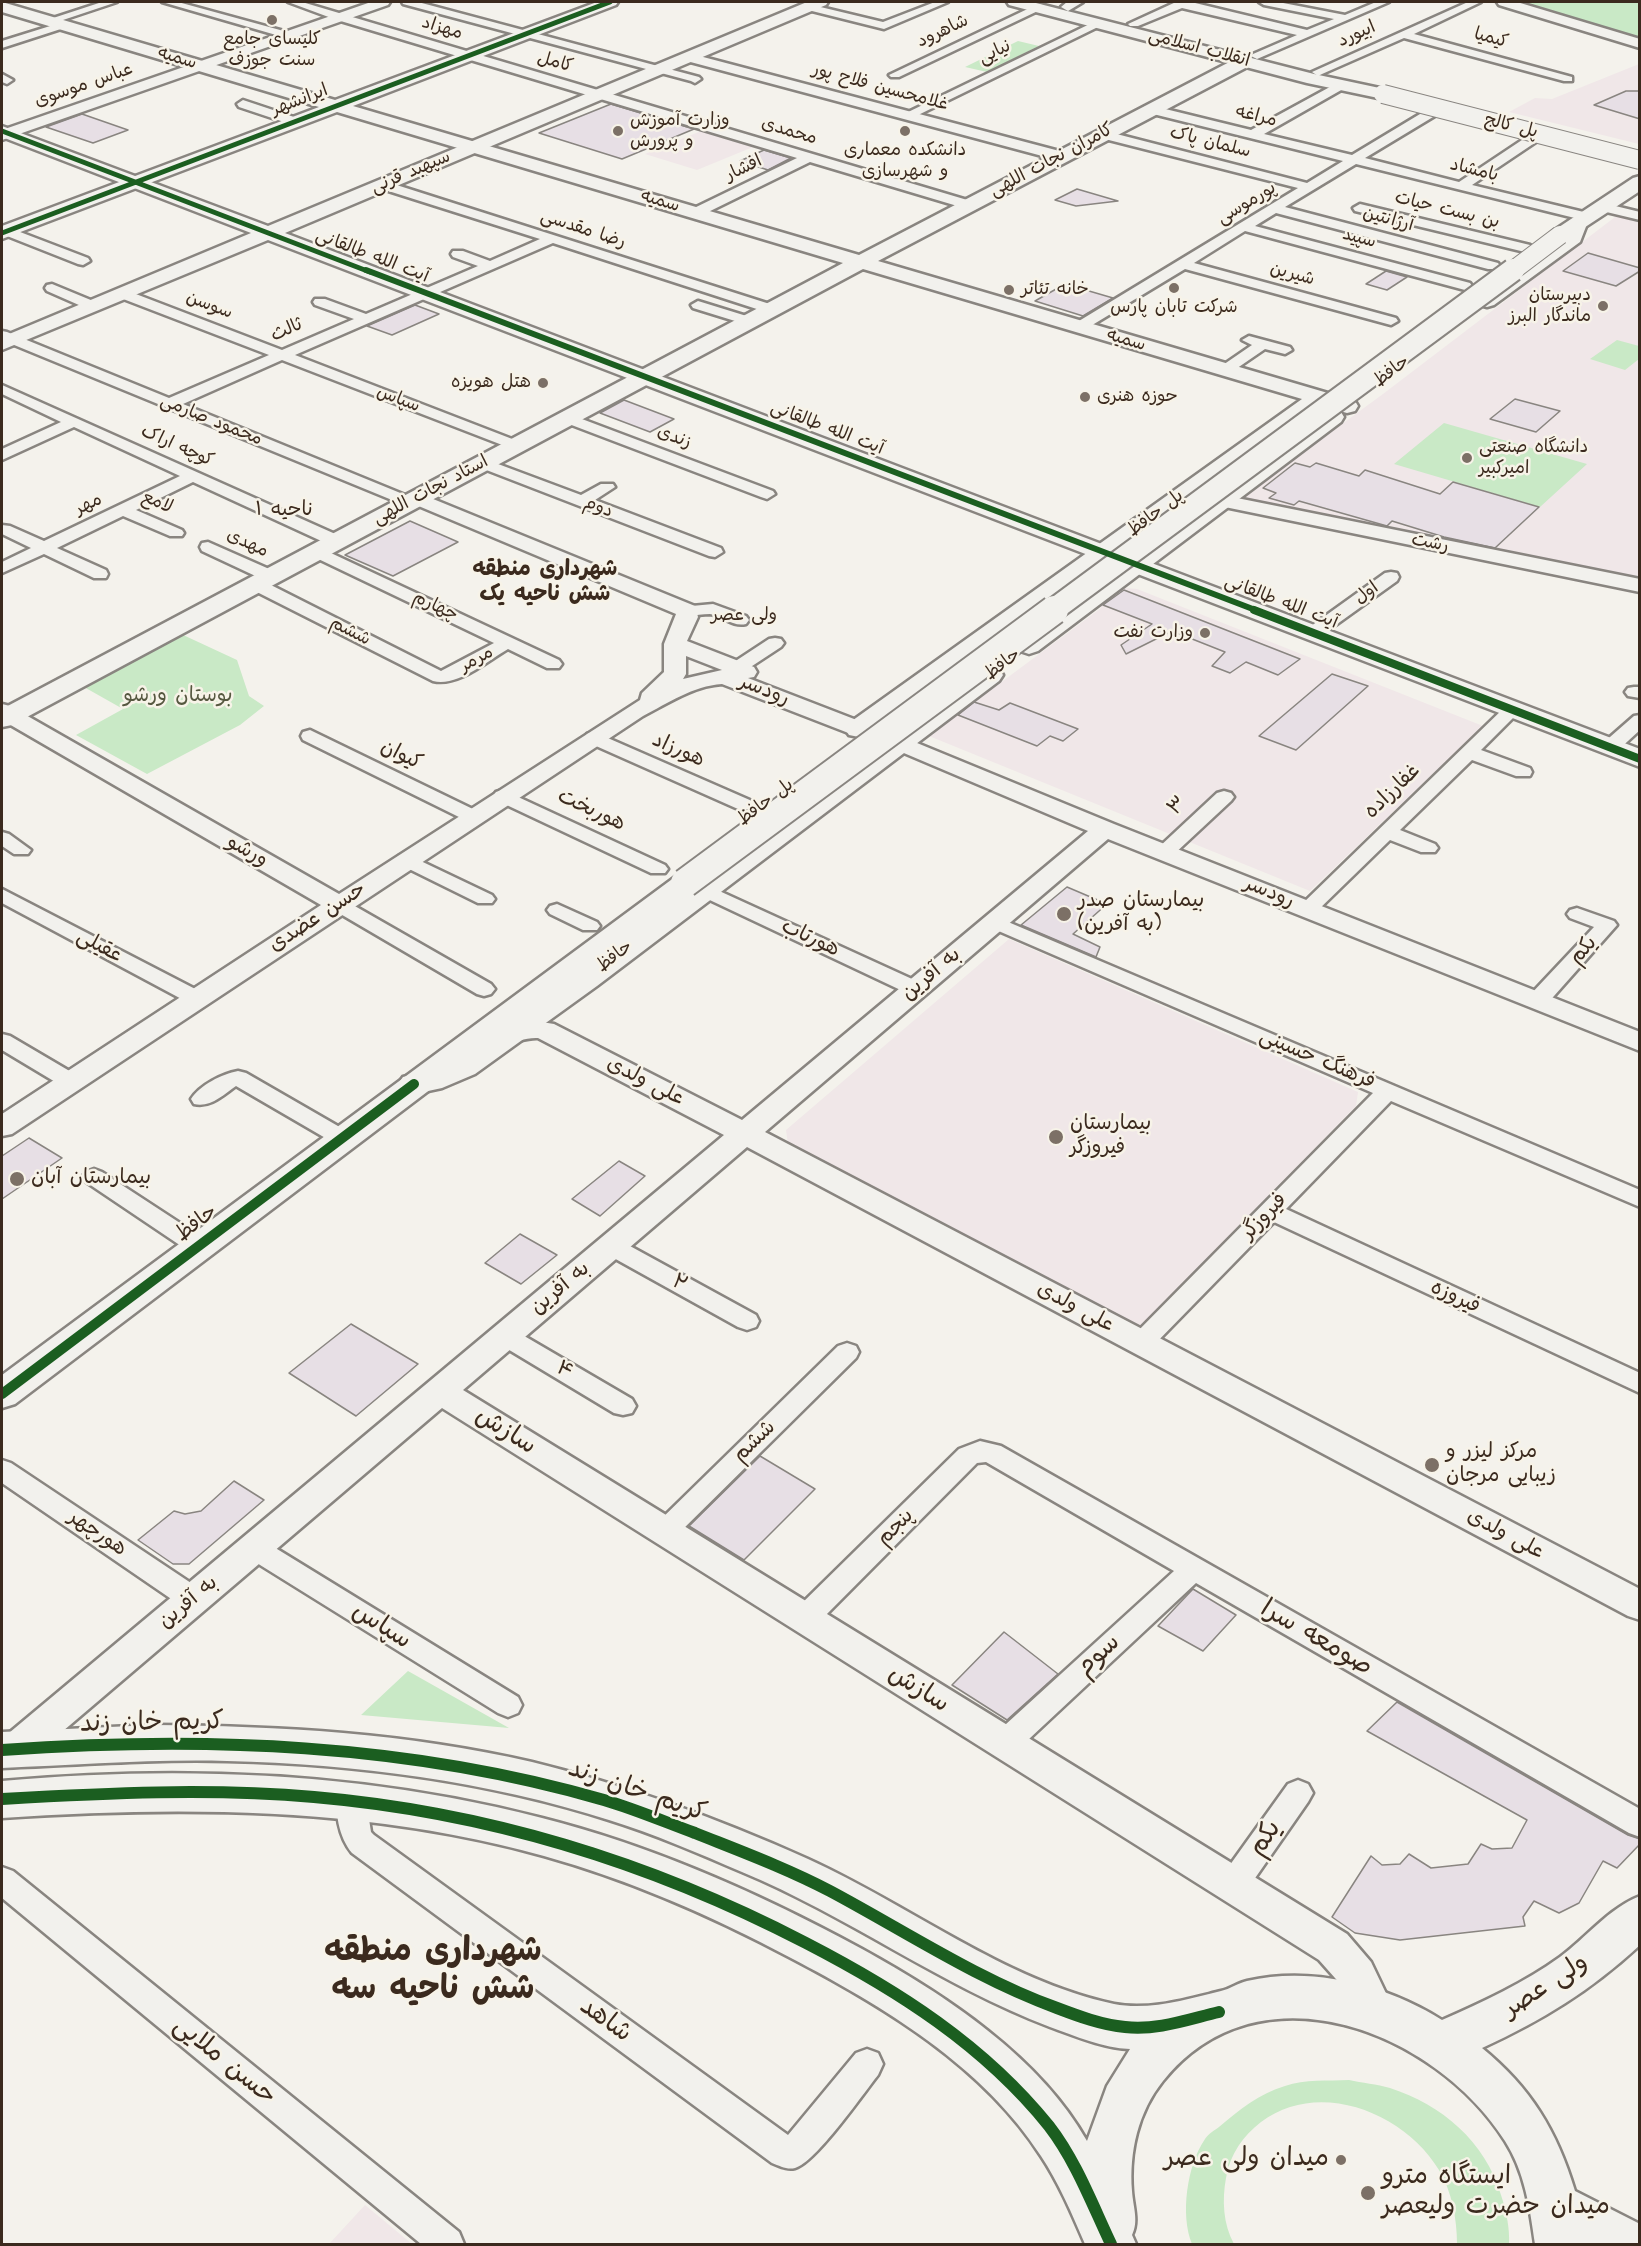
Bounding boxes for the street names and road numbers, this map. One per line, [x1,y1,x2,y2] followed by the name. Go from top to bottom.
[914,11,972,53] street label: شاهرود
[419,13,465,45] street label: مهزاد
[1335,17,1379,53] street label: ابیورد
[1471,24,1511,54] street label: کیمیا
[1146,25,1252,73] street label: انقلاب اسلامی
[975,36,1015,70] street label: نیایی
[155,43,199,75] street label: سمیه
[535,48,575,78] street label: کامل
[32,59,136,113] street label: عباس موسوی
[810,59,950,117] street label: غلامحسین فلاح‌ پور
[269,80,331,122] street label: ایرانشهر
[1233,101,1279,133] street label: مراغه
[1482,110,1540,144] street label: پل کالج
[759,113,819,151] street label: محمدی
[987,119,1117,203] street label: کامران نجات اللهی
[1167,123,1253,163] street label: سلمان پاک
[368,147,454,199] street label: سپهبد قرنی
[722,151,766,187] street label: افشار
[1448,155,1500,187] street label: بامشاد
[1213,178,1281,230] street label: پورموسی
[638,186,682,218] street label: سمیه
[1392,188,1502,234] street label: بن بست حیات
[1360,203,1416,237] street label: آرژانتین
[538,206,628,254] street label: رضا مقدسی
[1340,224,1378,254] street label: سپید
[312,225,432,289] street label: آیت الله طالقانی
[1267,259,1317,291] street label: شیرین
[183,287,235,325] street label: سوسن
[268,315,306,347] street label: ثالث
[1104,325,1148,357] street label: سمیه
[1370,351,1414,393] street label: حافظ
[373,382,423,418] street label: سپاس
[157,391,265,451] street label: محمود صارمی
[767,397,887,461] street label: آیت الله طالقانی
[137,421,217,473] street label: کوچه اراک
[654,422,694,454] street label: زندی
[370,451,492,531] street label: استاد نجات اللهی
[1124,486,1188,542] street label: پل حافظ
[138,487,176,519] street label: لامع
[72,489,106,521] street label: مهر
[580,493,616,523] street label: دوم
[223,525,271,563] street label: مهدی
[1409,530,1451,558] street label: رشت
[1221,571,1341,635] street label: آیت الله طالقانی
[1351,578,1383,610] street label: اول
[409,587,461,627] street label: چهارم
[326,613,374,651] street label: ششم
[456,642,498,678] street label: مرمر
[981,644,1025,686] street label: حافظ
[735,670,793,712] street label: رودسر
[648,728,708,774] street label: هورزاد
[376,735,426,777] street label: کیوان
[1360,759,1426,825] street label: غفارزاده
[734,775,798,831] street label: پل حافظ
[553,784,629,838] street label: هوربخت
[1163,792,1193,822] street label: ۳
[222,830,272,874] street label: ورشو
[1240,872,1298,914] street label: رودسر
[265,877,371,959] street label: حسن عضدی
[777,915,843,963] street label: هورتاب
[72,925,126,969] street label: عقیلی
[1565,932,1603,970] street label: یکم
[593,936,637,978] street label: حافظ
[897,943,967,1007] street label: به آفرین
[1255,1024,1379,1096] street label: فرهنگ حسینی
[602,1052,688,1112] street label: علی ولدی
[1237,1188,1293,1246] street label: فیروزگر
[171,1200,223,1248] street label: حافظ
[526,1257,596,1321] street label: به آفرین
[667,1270,691,1298] street label: ۲
[1426,1276,1484,1320] street label: فیروزه
[1032,1277,1118,1339] street label: علی ولدی
[551,1356,577,1386] street label: ۴
[469,1401,541,1463] street label: سازش
[728,1416,782,1468] street label: ششم
[872,1504,920,1552] street label: پنجم
[1462,1504,1548,1566] street label: علی ولدی
[63,1505,131,1563] street label: هورچهر
[154,1571,224,1635] street label: به آفرین
[1254,1594,1378,1684] street label: صومعه سرا
[345,1597,417,1657] street label: سپاس
[1070,1628,1128,1684] street label: سوم
[882,1659,954,1721] street label: سازش
[80,1707,224,1741] street label: کریم خان زند
[564,1754,710,1830] street label: کریم خان زند
[1243,1815,1289,1863] street label: یکم
[1497,1948,1595,2026] street label: ولی عصر
[573,1992,637,2050] street label: شاهد
[166,2011,282,2113] street label: حسن ملایی

